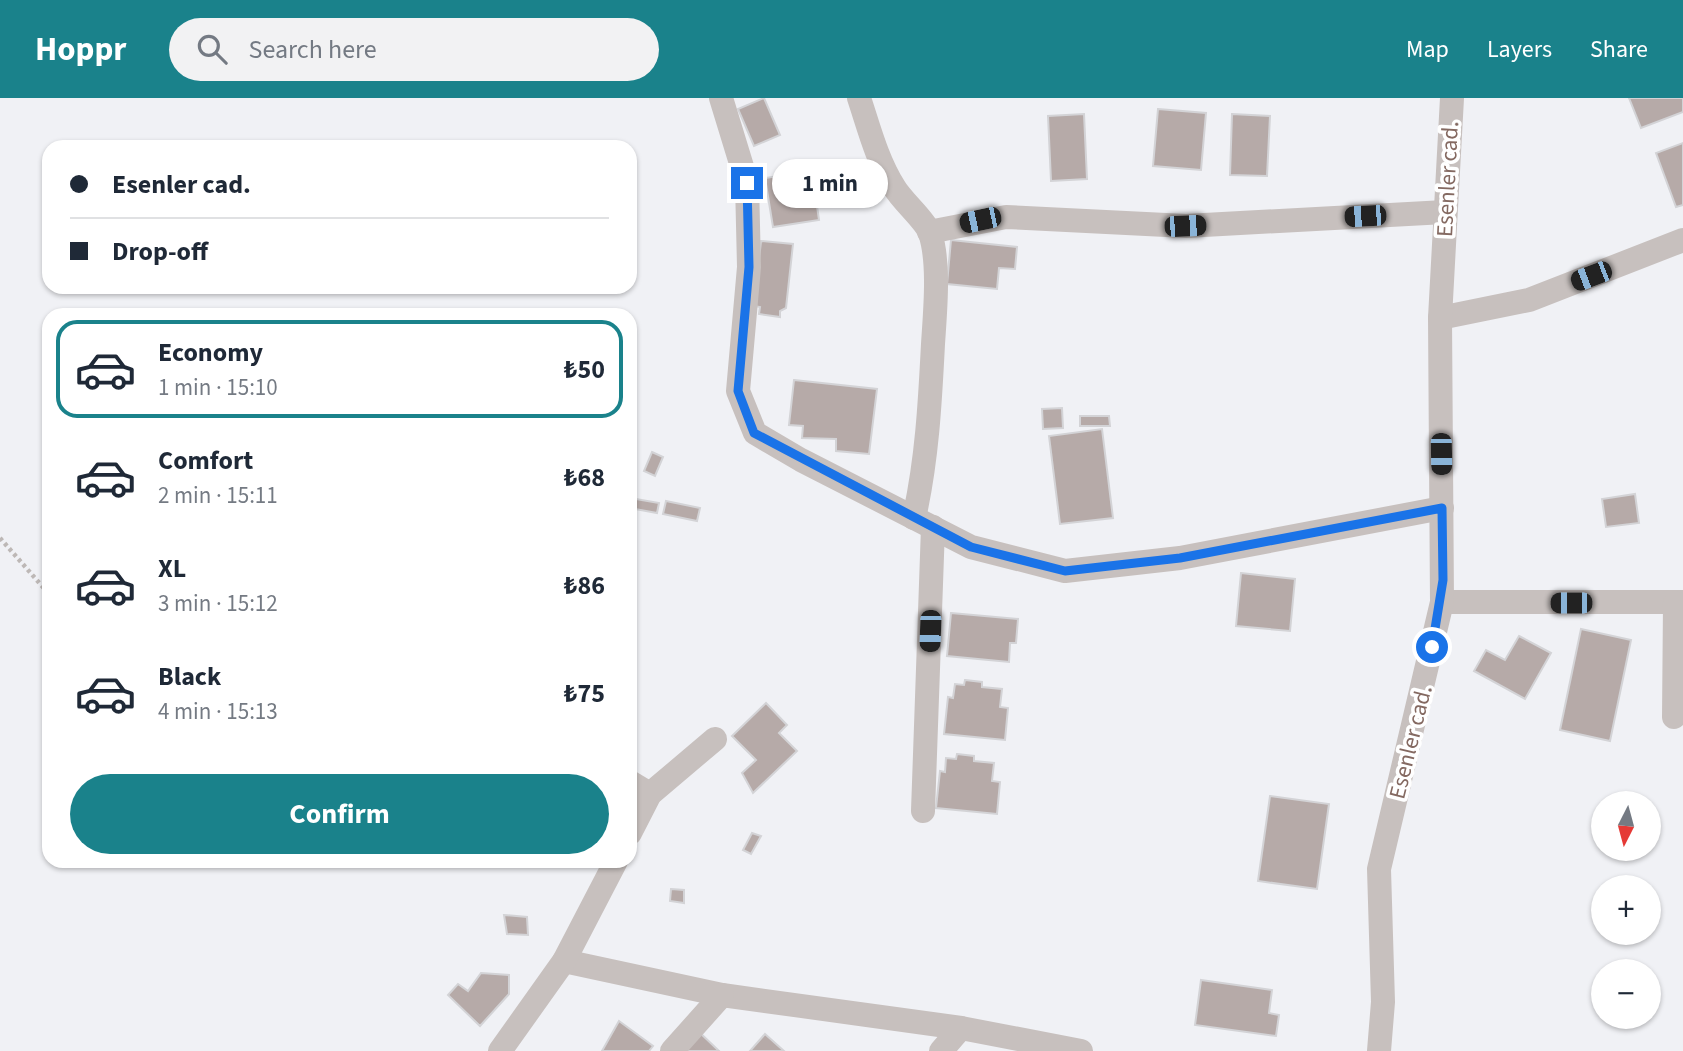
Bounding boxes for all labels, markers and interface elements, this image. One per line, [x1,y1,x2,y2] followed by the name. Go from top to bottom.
[169,18,659,81] search box
[35,26,127,73] text: Hoppr
[193,30,231,68] icon: search
[249,31,377,68] text: Search here
[1406,32,1449,67] text: Map
[1487,32,1552,67] text: Layers
[1590,32,1648,67] text: Share
[1428,120,1467,238] street label: Esenler cad.
[772,158,887,208] callout: 1 min
[112,166,251,203] text: Esenler cad.
[731,167,763,199] route end
[802,167,858,200] text: 1 min
[1344,204,1387,228] car
[958,205,1003,235] car
[1164,215,1207,237] car
[112,233,208,270] text: Drop-off
[1568,259,1615,293] car
[158,334,263,371] text: Economy
[74,338,137,401] icon: car
[564,351,605,388] text: ₺50
[158,371,278,404] text: 1 min · 15:10
[1431,433,1452,475] car
[158,442,253,479] text: Comfort
[74,446,137,509] icon: car
[564,459,605,496] text: ₺68
[158,479,278,512] text: 2 min · 15:11
[158,550,186,587] text: XL
[74,554,137,617] icon: car
[564,567,605,604] text: ₺86
[158,587,278,620] text: 3 min · 15:12
[1551,593,1593,614] car
[919,610,942,652] car
[1416,631,1448,663] route start
[158,658,221,695] text: Black
[74,662,137,725] icon: car
[564,675,605,712] text: ₺75
[1380,682,1441,802] street label: Esenler cad.
[158,695,278,728] text: 4 min · 15:13
[70,774,609,854] button: Confirm
[1591,791,1661,861] north arrow
[1591,791,1661,1029] map controls
[1591,875,1661,945] button: +
[1591,959,1661,1029] button: −

